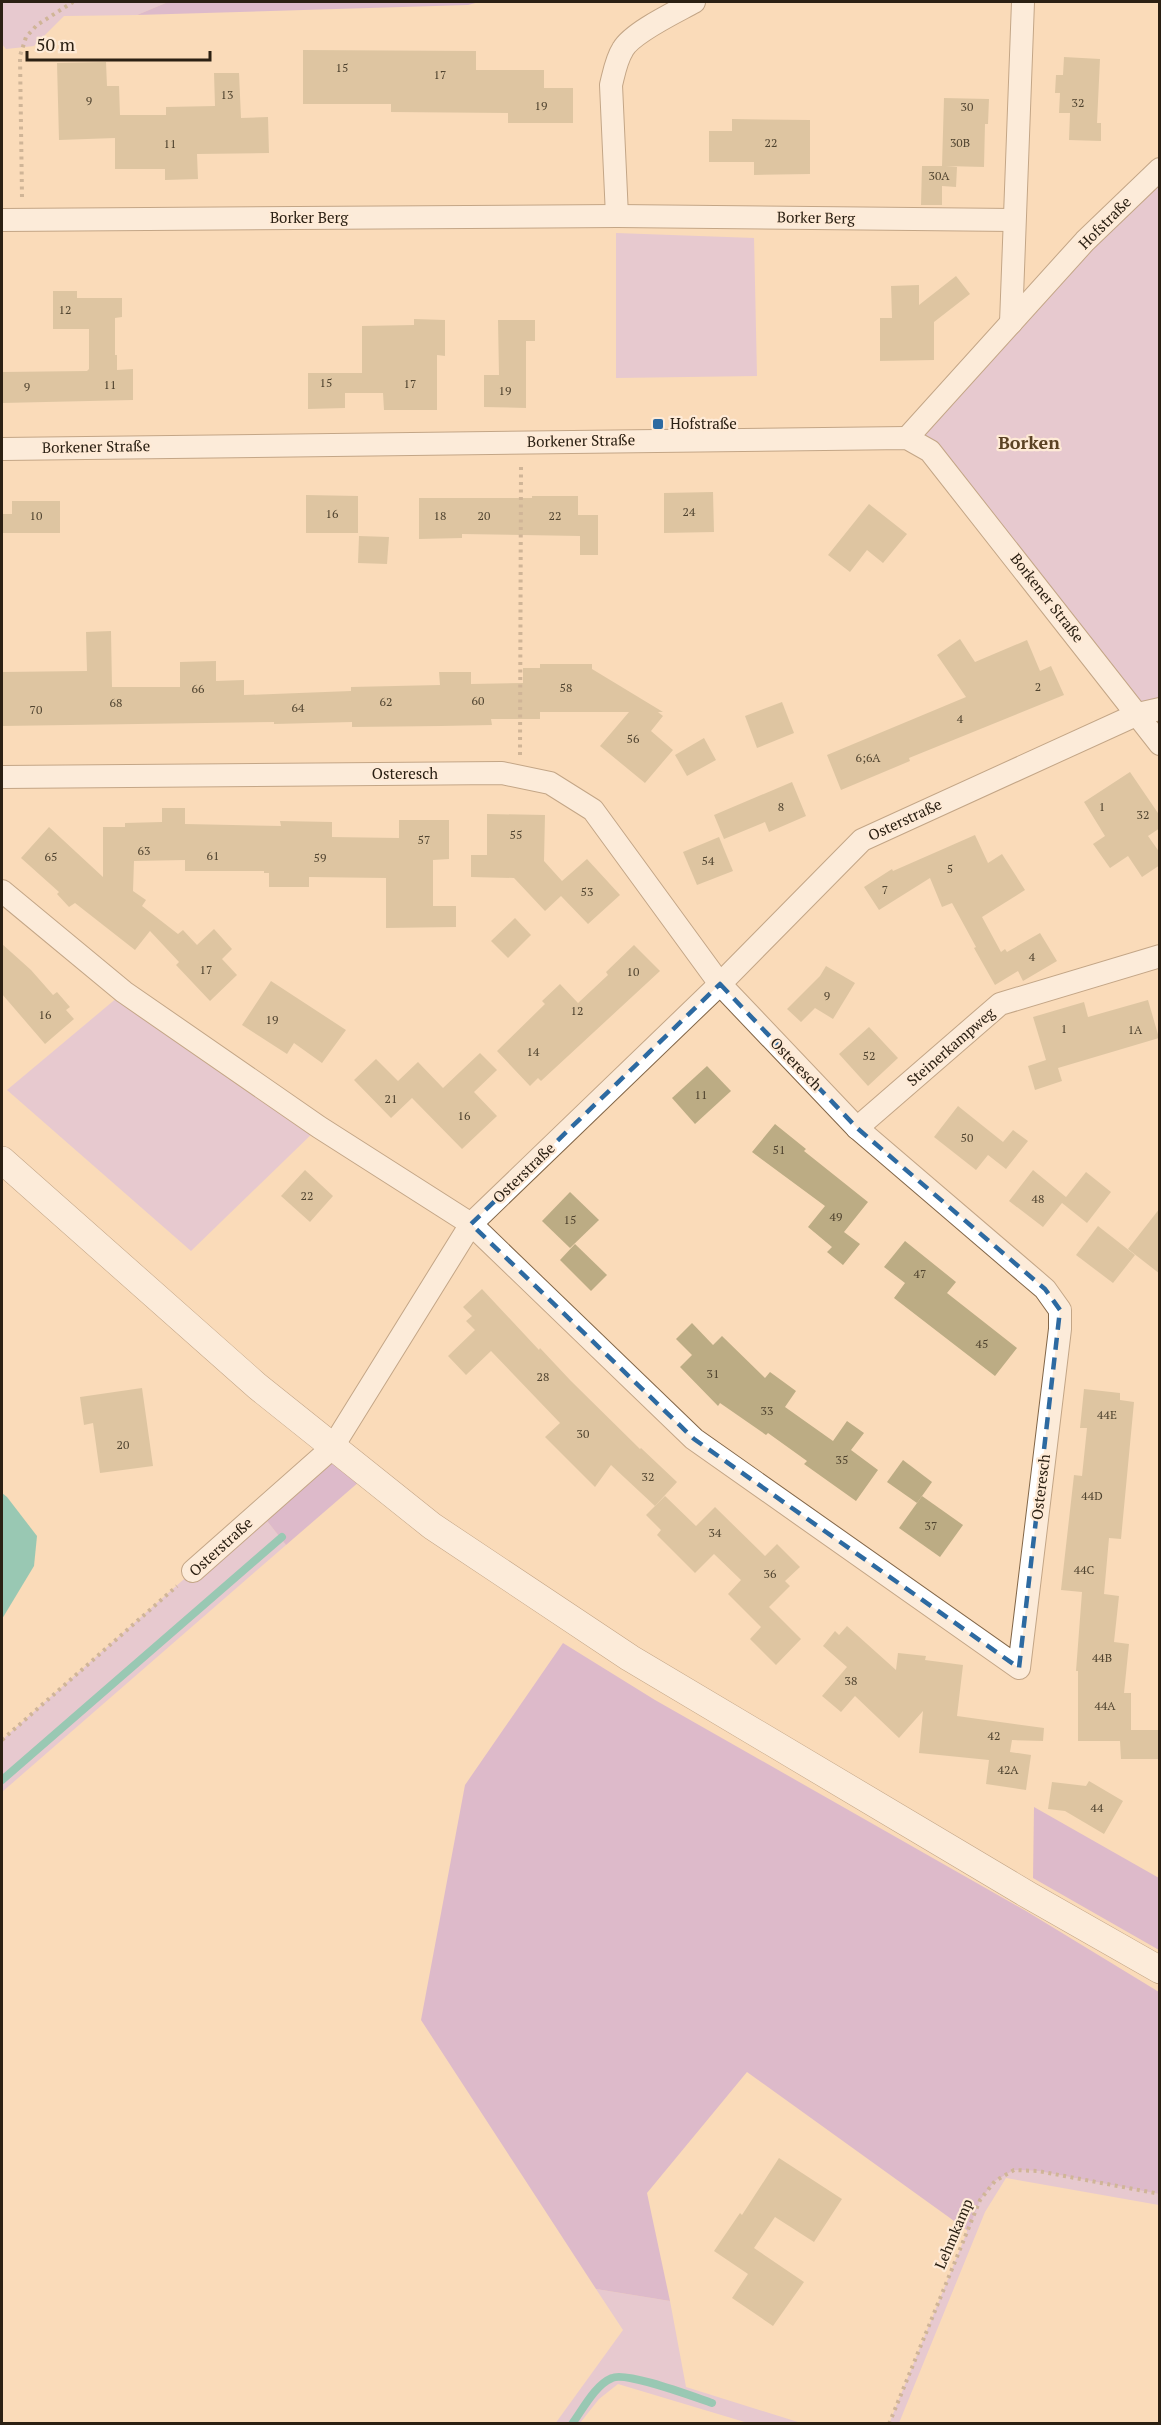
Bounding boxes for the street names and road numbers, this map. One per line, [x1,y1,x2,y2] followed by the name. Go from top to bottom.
[1074,192,1135,253] street label: Hofstraße
[777,206,856,228] street label: Borker Berg
[270,207,349,227] street label: Borker Berg
[527,429,635,451] street label: Borkener Straße
[42,435,150,457] street label: Borkener Straße
[1007,549,1089,646] street label: Borkener Straße
[372,763,438,783] street label: Osteresch
[865,793,945,845] street label: Osterstraße
[902,1002,999,1090] street label: Steinerkampweg
[766,1033,827,1094] street label: Osteresch
[488,1138,559,1207] street label: Osterstraße
[1026,1453,1054,1521] street label: Osteresch
[184,1512,256,1580] street label: Osterstraße
[929,2196,977,2272] street label: Lehmkamp

